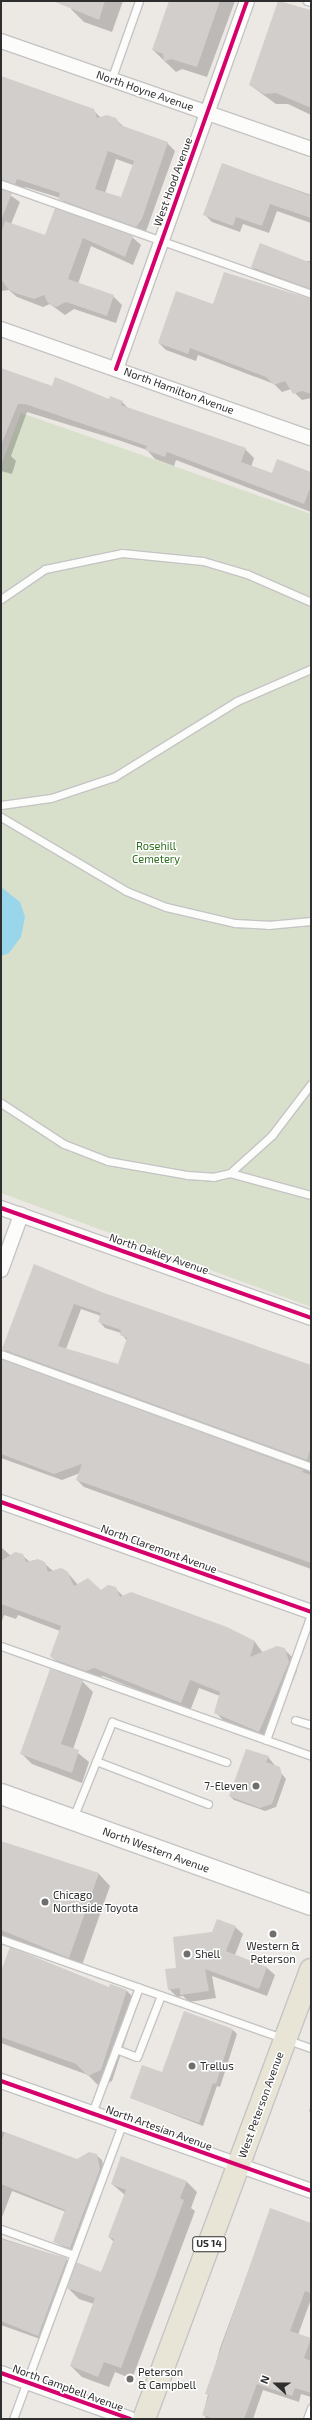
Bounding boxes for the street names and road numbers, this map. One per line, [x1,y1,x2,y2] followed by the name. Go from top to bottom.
[94,68,196,114] street label: North Hoyne Avenue
[151,136,195,228] street label: West Hood Avenue
[122,365,236,417] street label: North Hamilton Avenue
[107,1231,211,1277] street label: North Oakley Avenue
[99,1522,219,1576] street label: North Claremont Avenue
[100,1824,212,1876] street label: North Western Avenue
[236,2050,286,2160] street label: West Peterson Avenue
[104,2102,214,2154] street label: North Artesian Avenue
[192,2236,226,2252] road number: US 14
[10,2362,126,2414] street label: North Campbell Avenue

